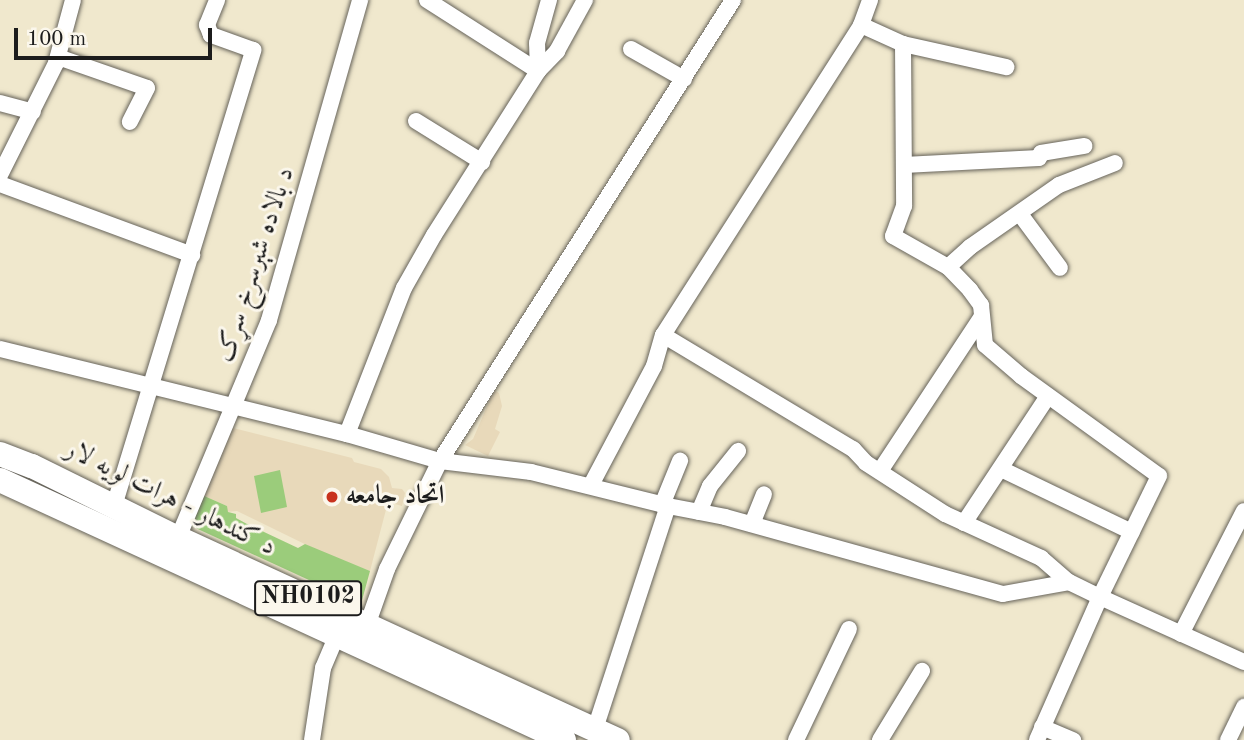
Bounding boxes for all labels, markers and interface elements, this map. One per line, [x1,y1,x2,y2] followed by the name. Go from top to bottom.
[18,14,215,58] scale bar
[27,29,86,50] text: 100 m
[210,164,302,366] street label: د بالاده شېرسرخ سړک
[60,434,280,564] street label: د کندهار - هرات لويه لار
[346,481,444,513] place label: اتحاد جامعه
[324,489,340,505] marker: اتحاد جامعه
[254,578,362,618] road number: NH0102

